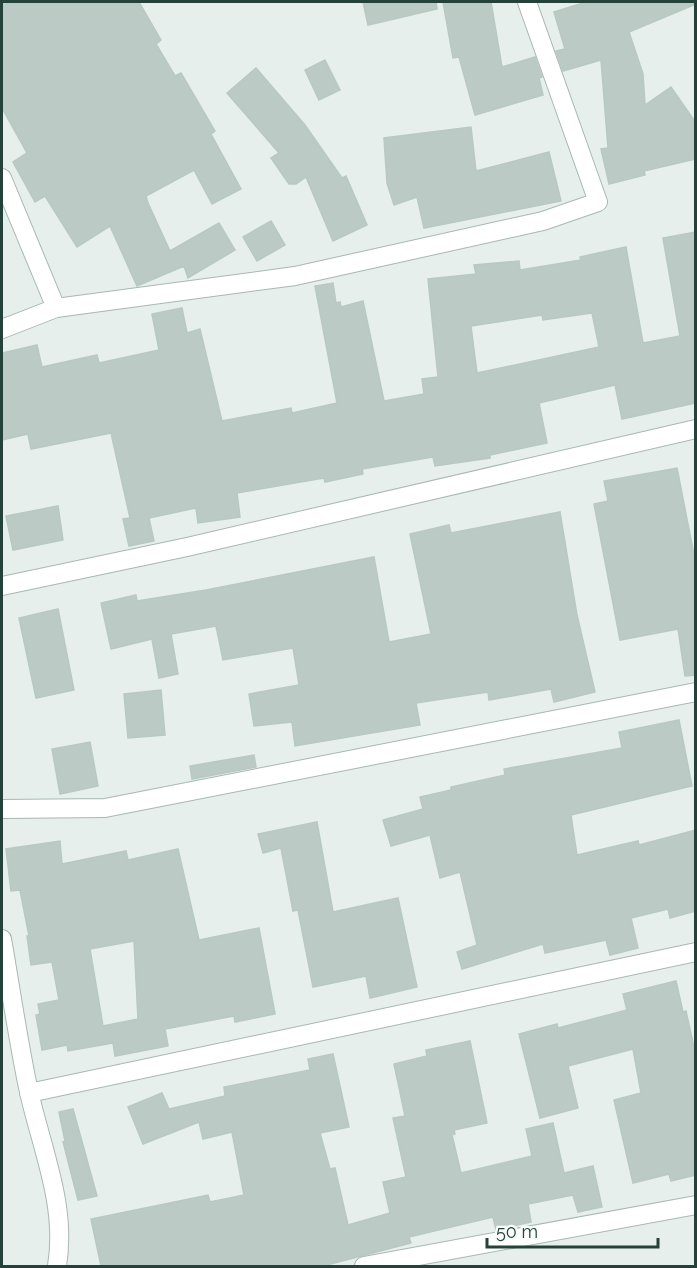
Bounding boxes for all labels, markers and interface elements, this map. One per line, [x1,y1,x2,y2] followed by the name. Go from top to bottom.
[487,1211,658,1249] scale bar
[496,1221,538,1242] text: 50 m

